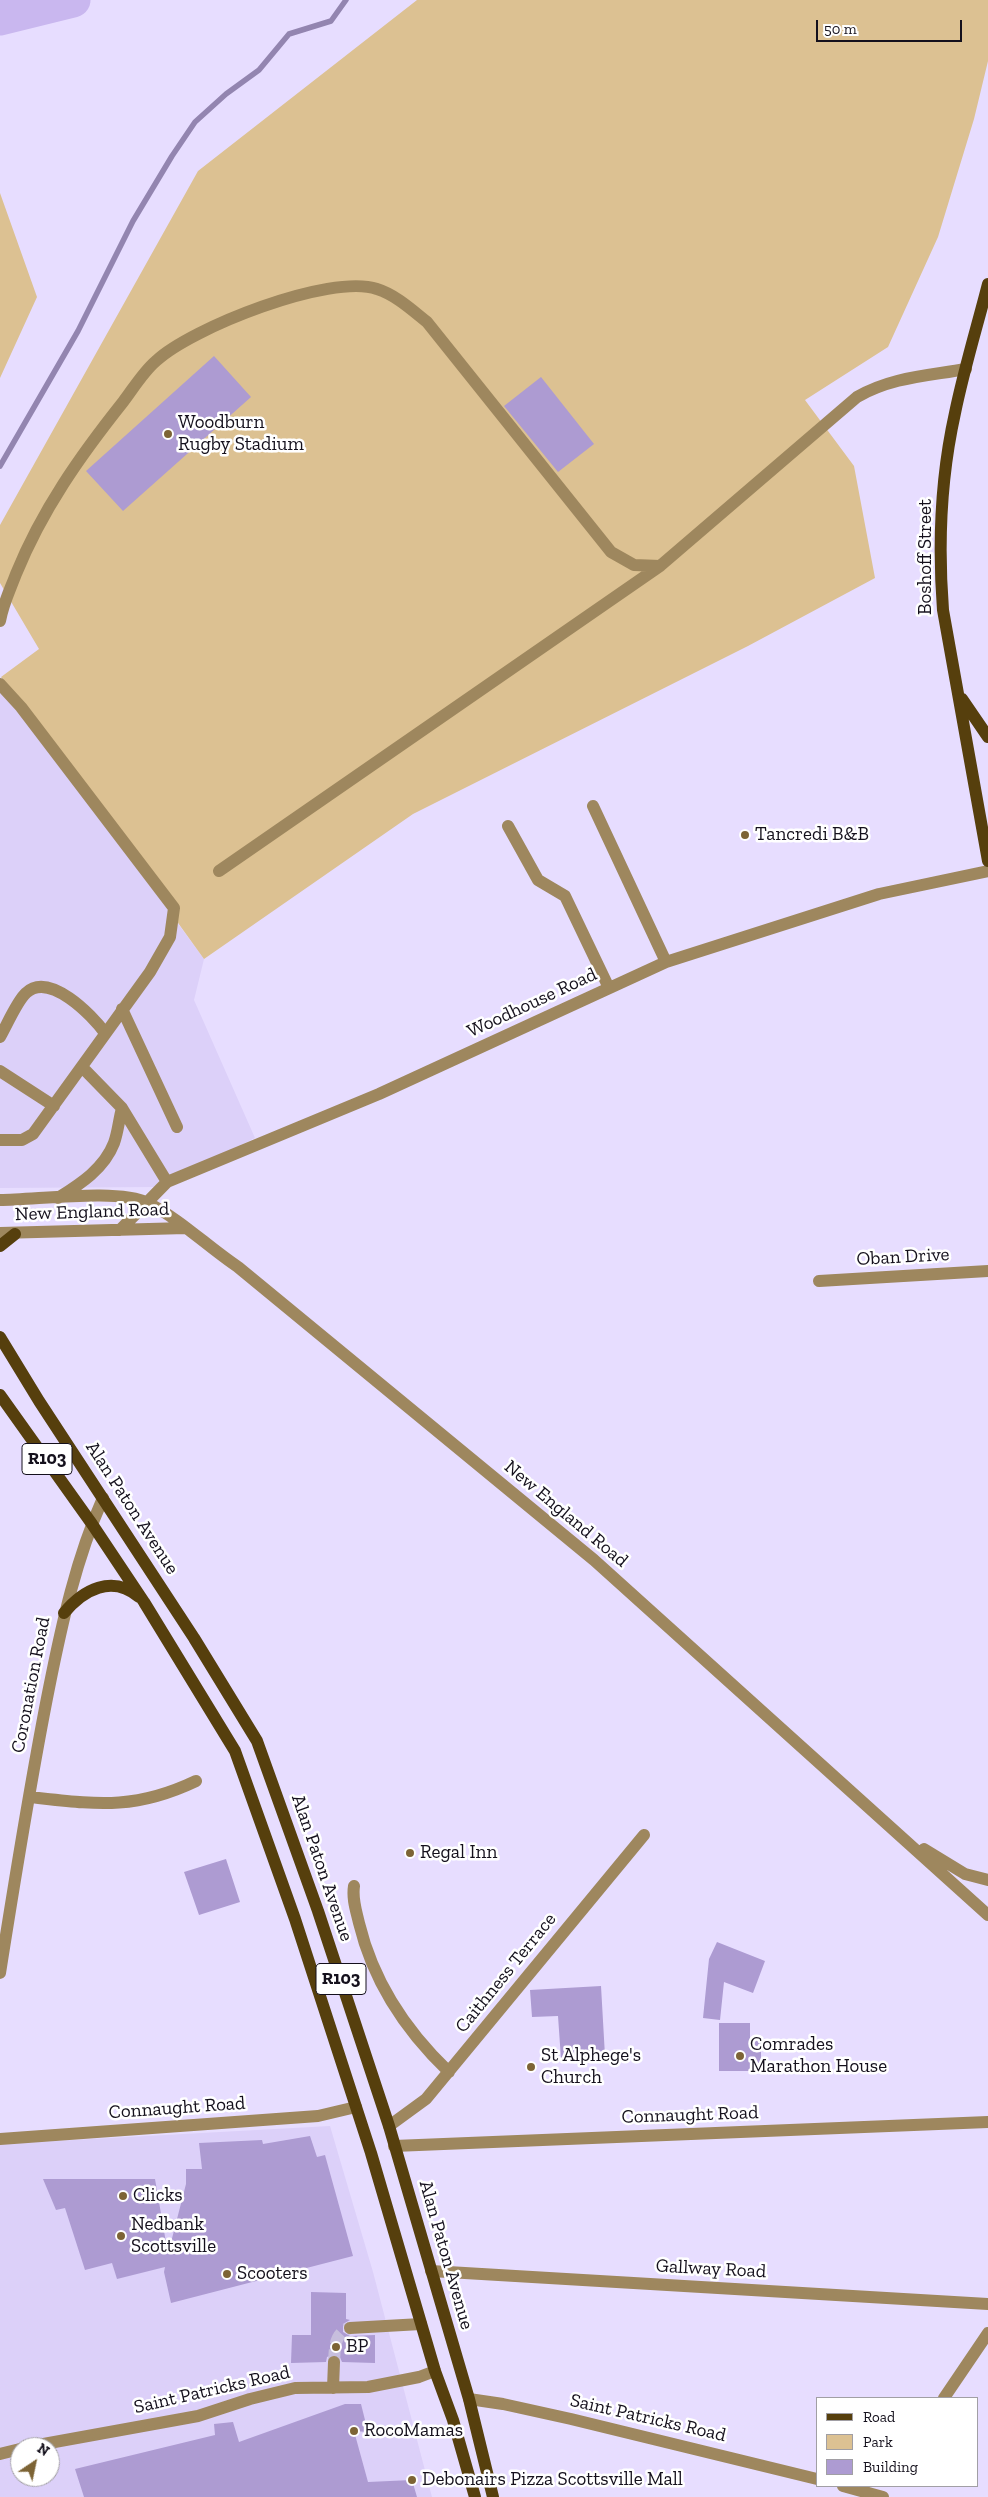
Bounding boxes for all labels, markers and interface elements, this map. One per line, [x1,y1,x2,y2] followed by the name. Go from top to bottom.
[818,10,964,42] scale bar
[824,20,857,38] text: 50 m
[178,412,304,456] place label: Woodburn Rugby Stadium
[162,428,174,440] marker: Woodburn Rugby Stadium
[915,499,937,615] street label: Boshoff Street
[755,824,869,846] place label: Tancredi B&B
[739,829,751,841] marker: Tancredi B&B
[464,963,600,1043] street label: Woodhouse Road
[14,1198,170,1226] street label: New England Road
[856,1243,950,1271] street label: Oban Drive
[81,1437,183,1579] street label: Alan Paton Avenue
[22,1444,72,1475] road number: R103
[500,1456,632,1572] street label: New England Road
[7,1615,55,1755] street label: Coronation Road
[286,1792,358,1944] street label: Alan Paton Avenue
[420,1842,497,1864] place label: Regal Inn
[404,1847,416,1859] marker: Regal Inn
[451,1908,561,2038] street label: Caithness Terrace
[316,1964,366,1995] road number: R103
[750,2034,887,2078] place label: Comrades Marathon House
[541,2045,641,2089] place label: St Alphege's Church
[734,2050,746,2062] marker: Comrades Marathon House
[525,2061,537,2073] marker: St Alphege's Church
[108,2092,246,2124] street label: Connaught Road
[621,2101,759,2129] street label: Connaught Road
[414,2178,478,2332] street label: Alan Paton Avenue
[133,2185,183,2207] place label: Clicks
[117,2190,129,2202] marker: Clicks
[131,2214,216,2258] place label: Nedbank Scottsville
[115,2230,127,2242] marker: Nedbank Scottsville
[655,2255,767,2283] street label: Gallway Road
[237,2263,308,2285] place label: Scooters
[221,2268,233,2280] marker: Scooters
[346,2336,368,2358] place label: BP
[330,2341,342,2353] marker: BP
[132,2361,292,2419] street label: Saint Patricks Road
[568,2389,728,2447] street label: Saint Patricks Road
[816,2397,978,2487] legend
[863,2408,895,2426] text: Road
[364,2420,463,2442] place label: RocoMamas
[348,2425,360,2437] marker: RocoMamas
[863,2433,893,2451] text: Park
[10,2437,60,2487] north arrow
[34,2440,52,2460] text: N
[863,2458,918,2476] text: Building
[422,2469,683,2491] place label: Debonairs Pizza Scottsville Mall
[406,2474,418,2486] marker: Debonairs Pizza Scottsville Mall

